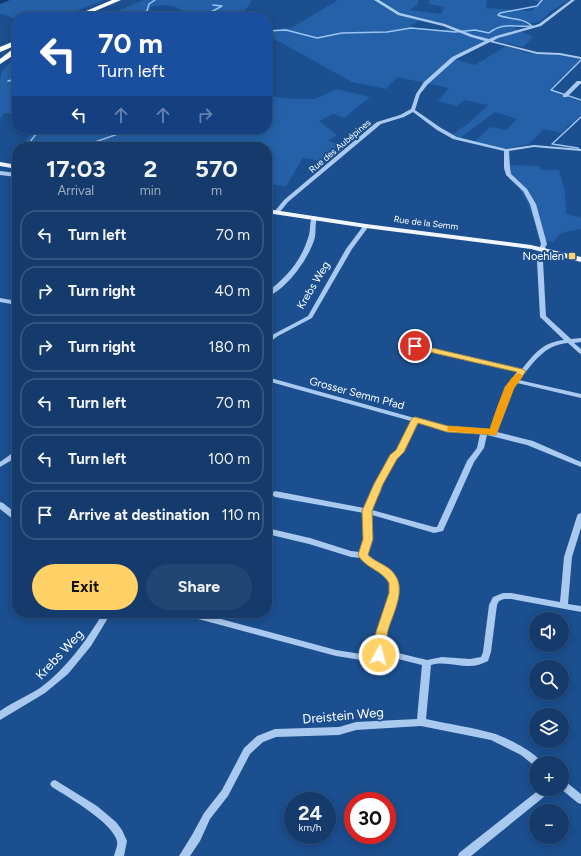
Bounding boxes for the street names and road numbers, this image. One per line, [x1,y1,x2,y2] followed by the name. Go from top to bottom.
[307,117,373,175] street label: Rue des Aubépines
[393,213,459,232] street label: Rue de la Semm
[294,259,333,311] street label: Krebs Weg
[308,375,406,412] street label: Grosser Semm Pfad
[32,626,86,682] street label: Krebs Weg
[302,704,384,727] street label: Dreistein Weg

